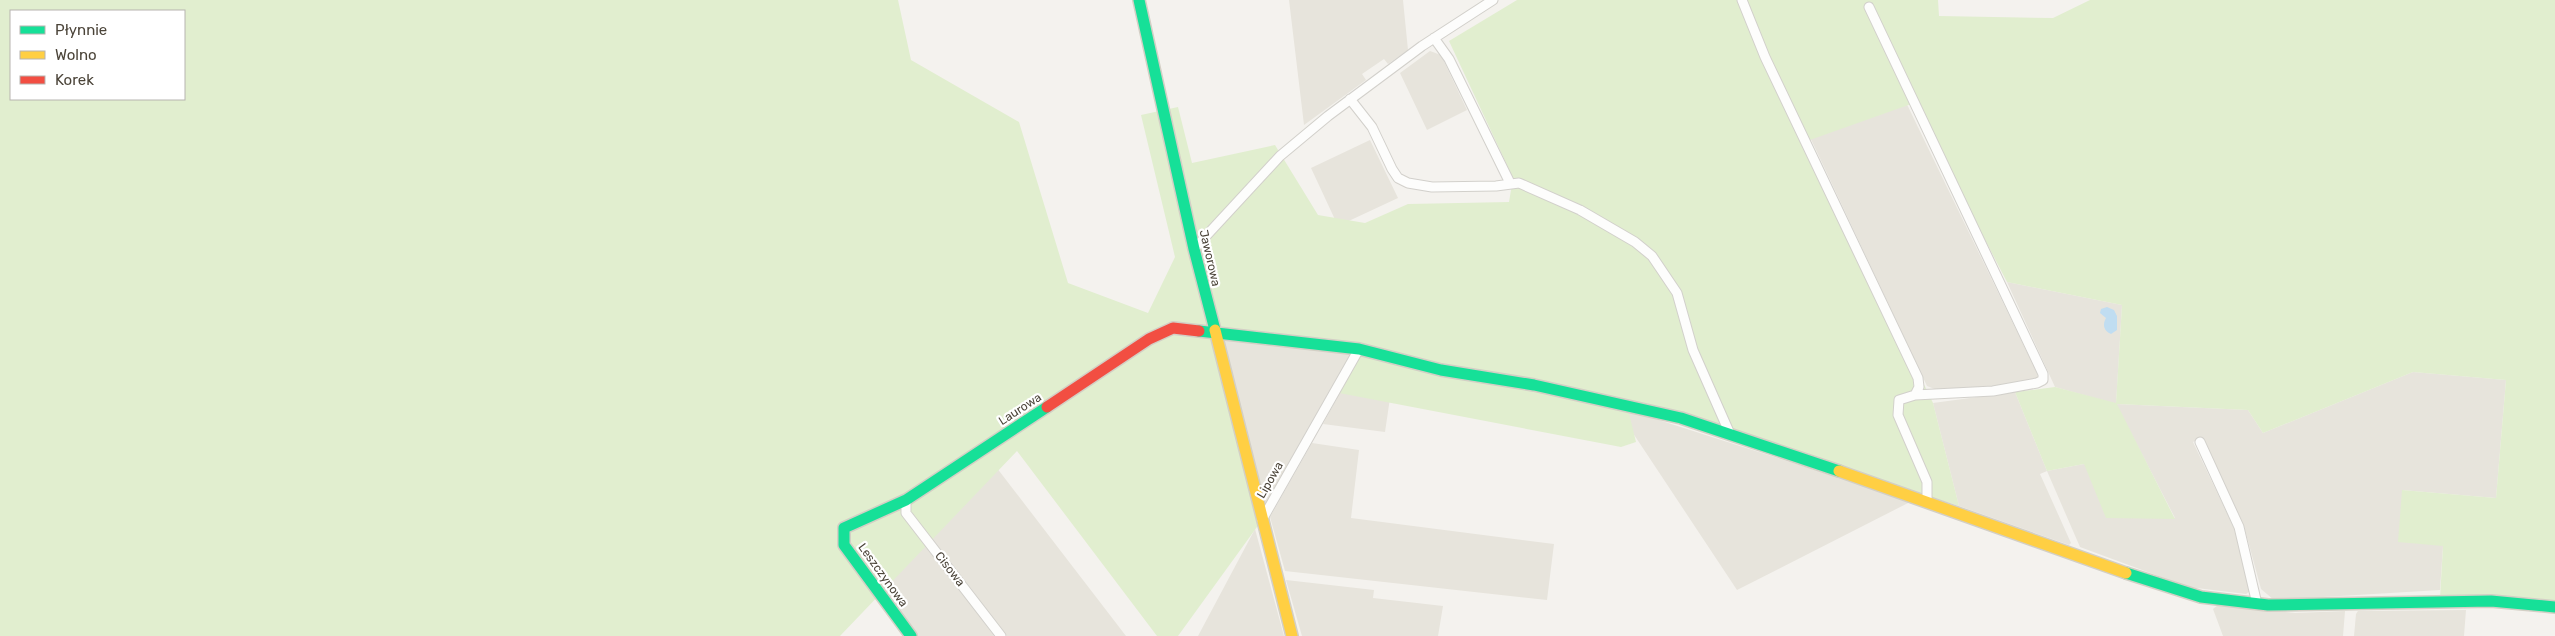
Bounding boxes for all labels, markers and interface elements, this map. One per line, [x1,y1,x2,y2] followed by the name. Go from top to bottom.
[10,10,185,100] legend
[55,21,107,39] text: Płynnie
[55,46,97,64] text: Wolno
[55,71,94,89] text: Korek
[1197,228,1223,288] street label: Jaworowa
[996,390,1044,428] street label: Laurowa
[1254,459,1286,501] street label: Lipowa
[855,541,911,609] street label: Leszczynowa
[932,549,968,589] street label: Cisowa

